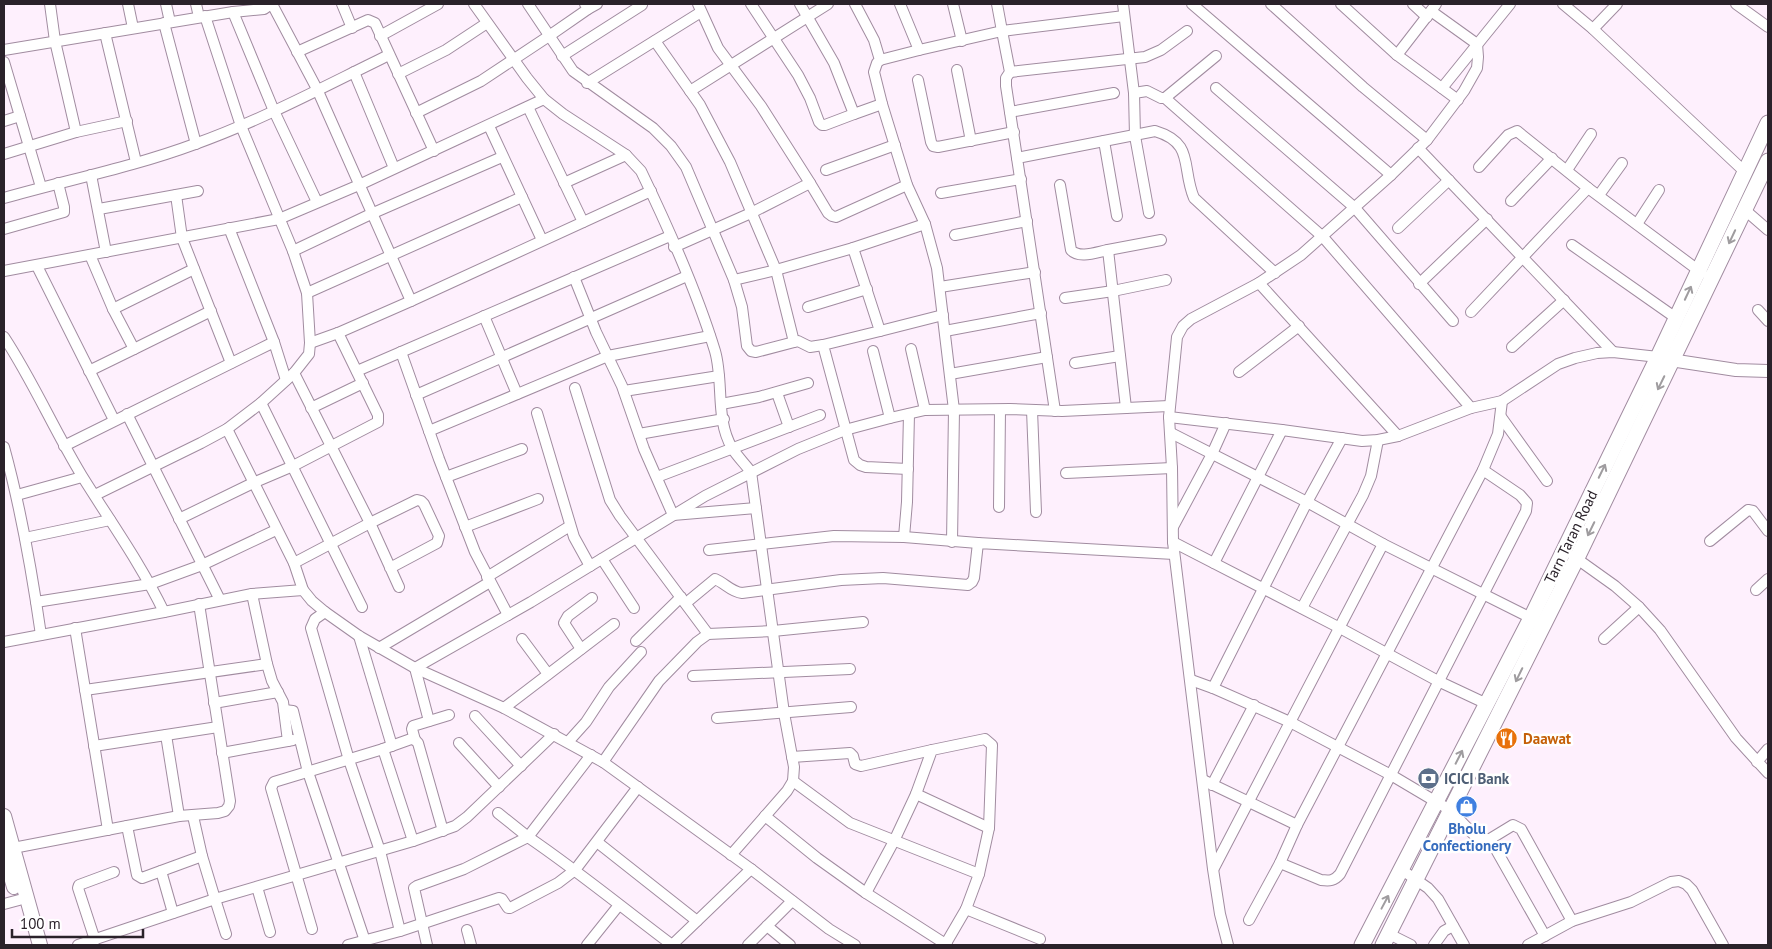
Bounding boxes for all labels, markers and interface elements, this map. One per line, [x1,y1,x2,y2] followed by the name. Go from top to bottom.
[1727,229,1736,244] one-way arrow
[1683,286,1693,301] one-way arrow
[1655,375,1665,390] one-way arrow
[1598,464,1608,479] one-way arrow
[1540,487,1601,587] street label: Tarn Taran Road
[1585,522,1595,537] one-way arrow
[1514,667,1523,682] one-way arrow
[1495,727,1519,751] restaurant icon: Daawat
[1523,729,1572,748] place label: Daawat
[1454,750,1464,765] one-way arrow
[1416,767,1440,791] bank icon: ICICI Bank
[1444,769,1510,788] place label: ICICI Bank
[1455,794,1479,818] shop icon: Bholu Confectionery
[1423,819,1512,855] place label: Bholu Confectionery
[1381,895,1390,910] one-way arrow
[12,906,144,938] scale bar
[20,914,61,933] text: 100 m

